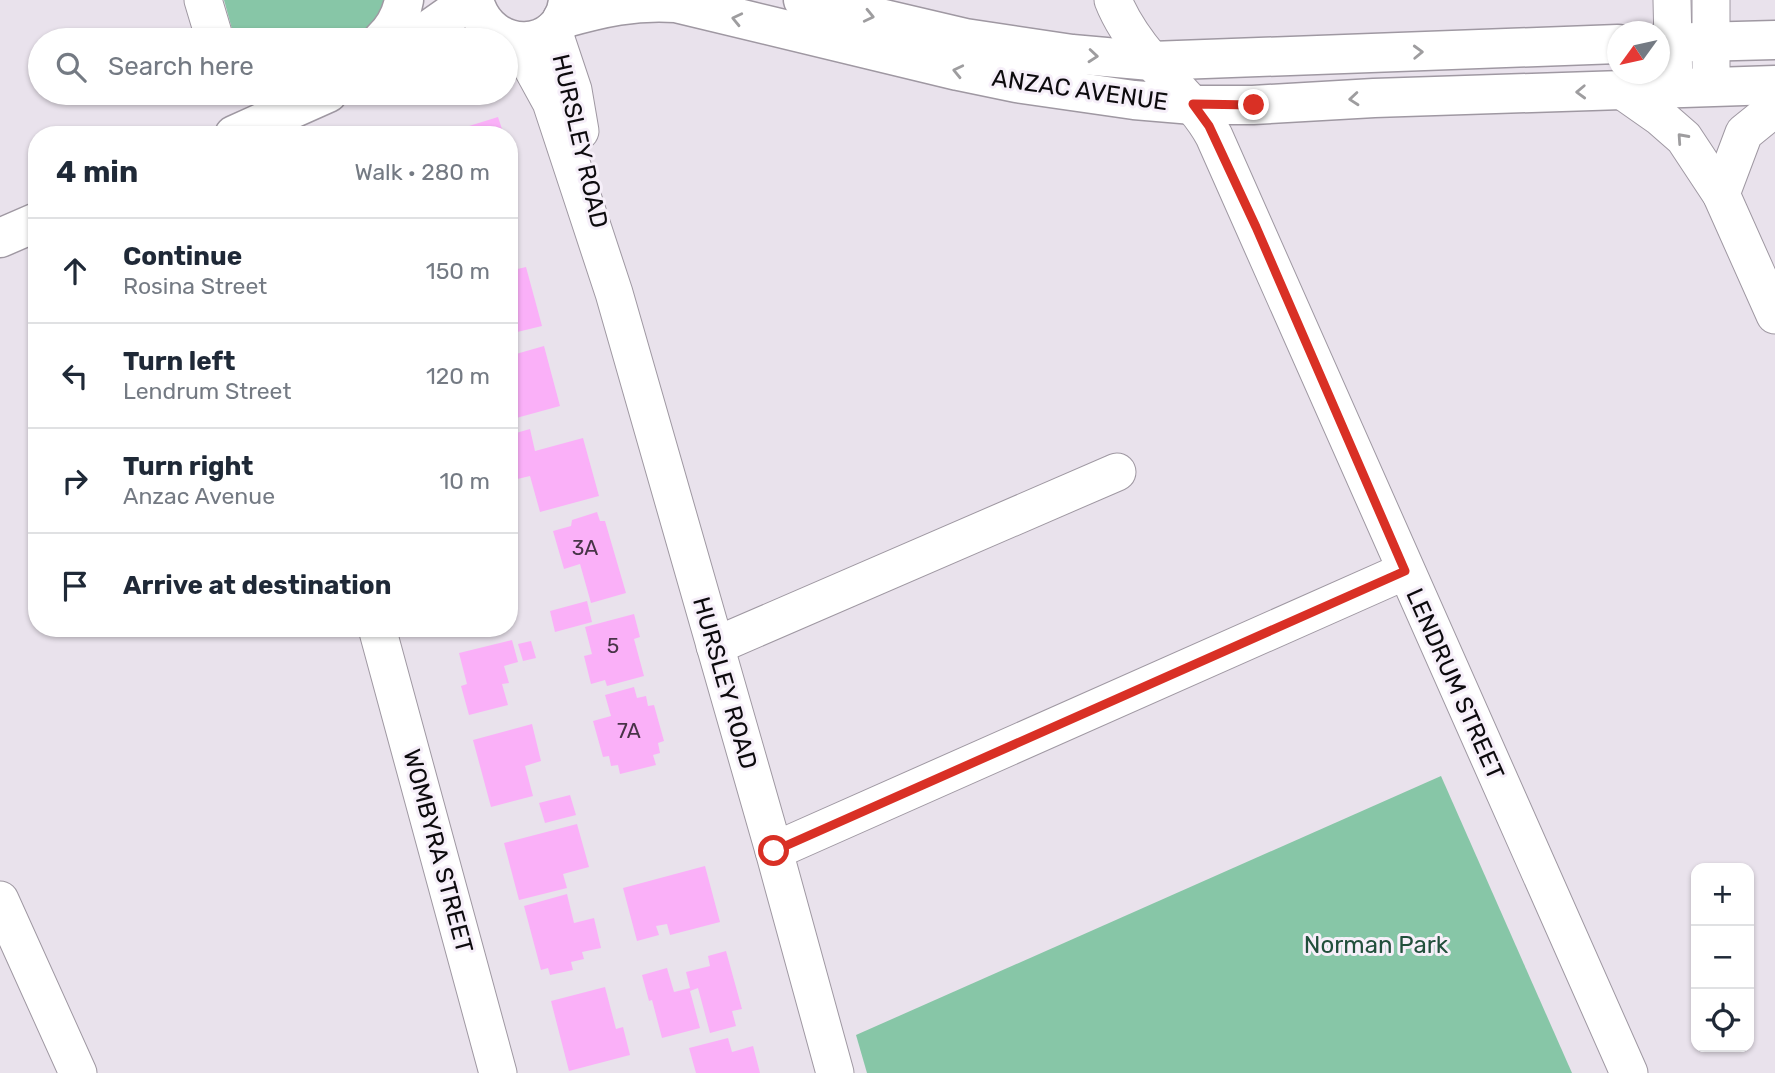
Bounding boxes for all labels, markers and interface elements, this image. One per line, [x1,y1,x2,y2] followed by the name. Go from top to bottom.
[863,8,875,22] one-way arrow
[731,12,743,27] one-way arrow
[1607,21,1670,84] north arrow
[28,28,518,105] search box
[1413,44,1424,59] one-way arrow
[52,48,90,86] icon: search
[1088,48,1099,63] one-way arrow
[108,51,254,82] text: Search here
[546,51,614,231] street label: HURSLEY ROAD
[990,64,1170,116] street label: ANZAC AVENUE
[952,65,964,79] one-way arrow
[1576,84,1586,100] one-way arrow
[1238,89,1269,120] route end
[1348,91,1359,106] one-way arrow
[1678,133,1690,146] one-way arrow
[56,154,138,190] text: 4 min
[354,158,490,186] text: Walk · 280 m
[123,241,242,272] text: Continue
[56,252,94,290] icon: ahead
[426,257,490,285] text: 150 m
[123,272,267,300] text: Rosina Street
[123,346,235,377] text: Turn left
[56,357,94,395] icon: left
[426,362,490,390] text: 120 m
[123,377,291,405] text: Lendrum Street
[123,451,253,482] text: Turn right
[56,462,94,500] icon: right
[439,467,490,495] text: 10 m
[123,482,275,510] text: Anzac Avenue
[572,535,598,560] house number: 3A
[56,567,94,605] icon: arrive
[123,570,391,601] text: Arrive at destination
[1400,584,1510,784] street label: LENDRUM STREET
[687,594,763,772] street label: HURSLEY ROAD
[607,633,619,658] house number: 5
[617,718,641,743] house number: 7A
[397,746,479,956] street label: WOMBYRA STREET
[758,835,789,866] route start
[1691,863,1754,1052] map controls
[1691,863,1754,926] button: +
[1691,926,1754,989] button: −
[1304,931,1449,959] park label: Norman Park
[1691,989,1754,1052] button: locate

